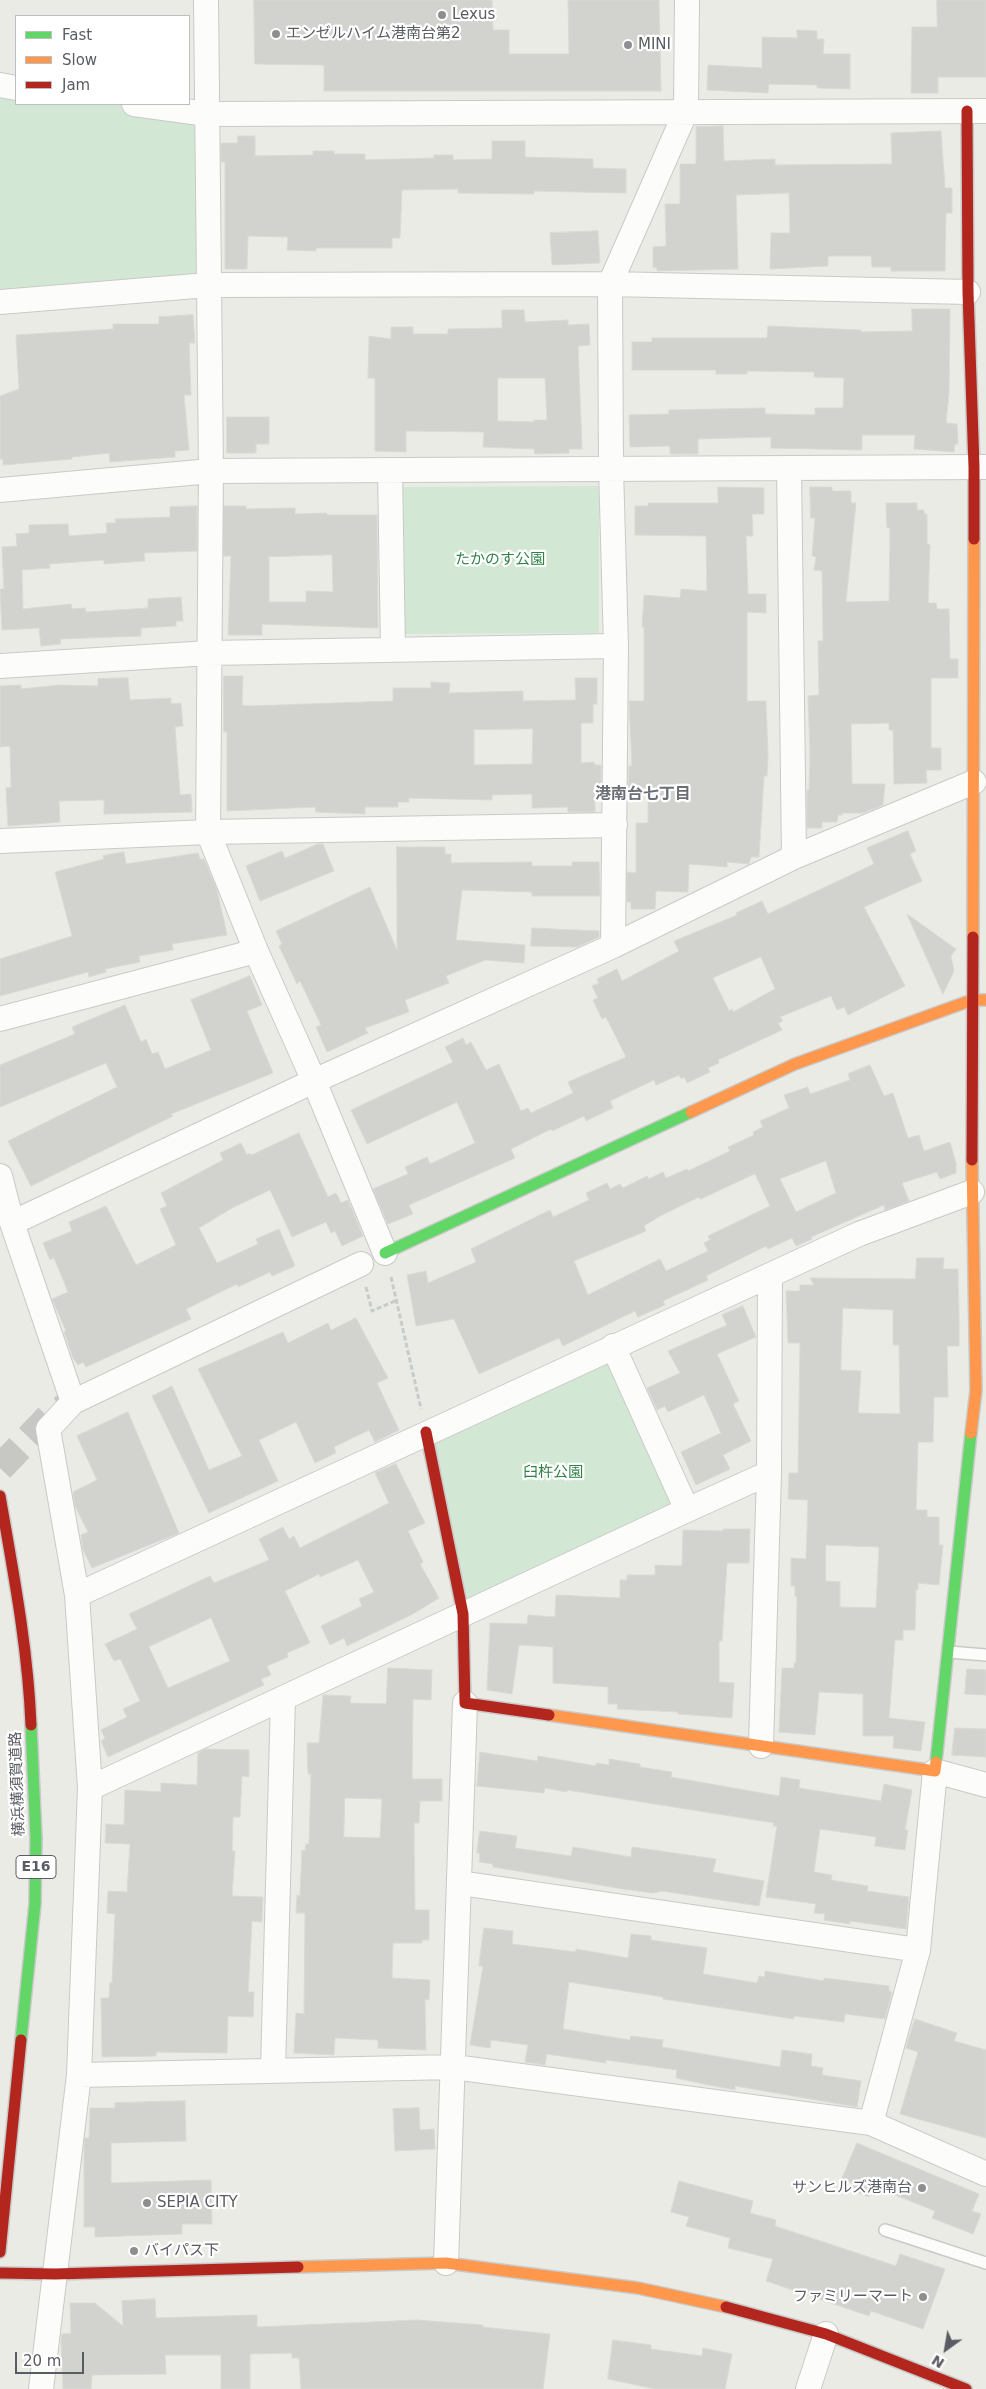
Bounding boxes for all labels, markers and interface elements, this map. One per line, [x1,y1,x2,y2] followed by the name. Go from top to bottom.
[452,6,495,24] place label: Lexus
[436,9,448,21] marker: Lexus
[15,15,190,105] legend
[286,25,461,43] place label: エンゼルハイム港南台第2
[62,26,92,44] text: Fast
[270,28,282,40] marker: エンゼルハイム港南台第2
[638,36,671,54] place label: MINI
[622,39,634,51] marker: MINI
[62,51,97,69] text: Slow
[62,76,90,94] text: Jam
[455,551,545,569] park label: たかのす公園
[595,785,691,805] district label: 港南台七丁目
[523,1464,583,1482] park label: 臼杵公園
[7,1731,29,1837] street label: 横浜横須賀道路
[16,1855,56,1878] road number: E16
[792,2179,912,2197] place label: サンヒルズ港南台
[916,2182,928,2194] marker: サンヒルズ港南台
[157,2194,238,2212] place label: SEPIA CITY
[141,2197,153,2209] marker: SEPIA CITY
[144,2242,219,2260] place label: バイパス下
[128,2245,140,2257] marker: バイパス下
[793,2288,913,2306] place label: ファミリーマート
[917,2291,929,2303] marker: ファミリーマート
[921,2324,971,2374] north arrow
[18,2342,86,2374] scale bar
[23,2352,61,2370] text: 20 m
[929,2352,947,2372] text: N

